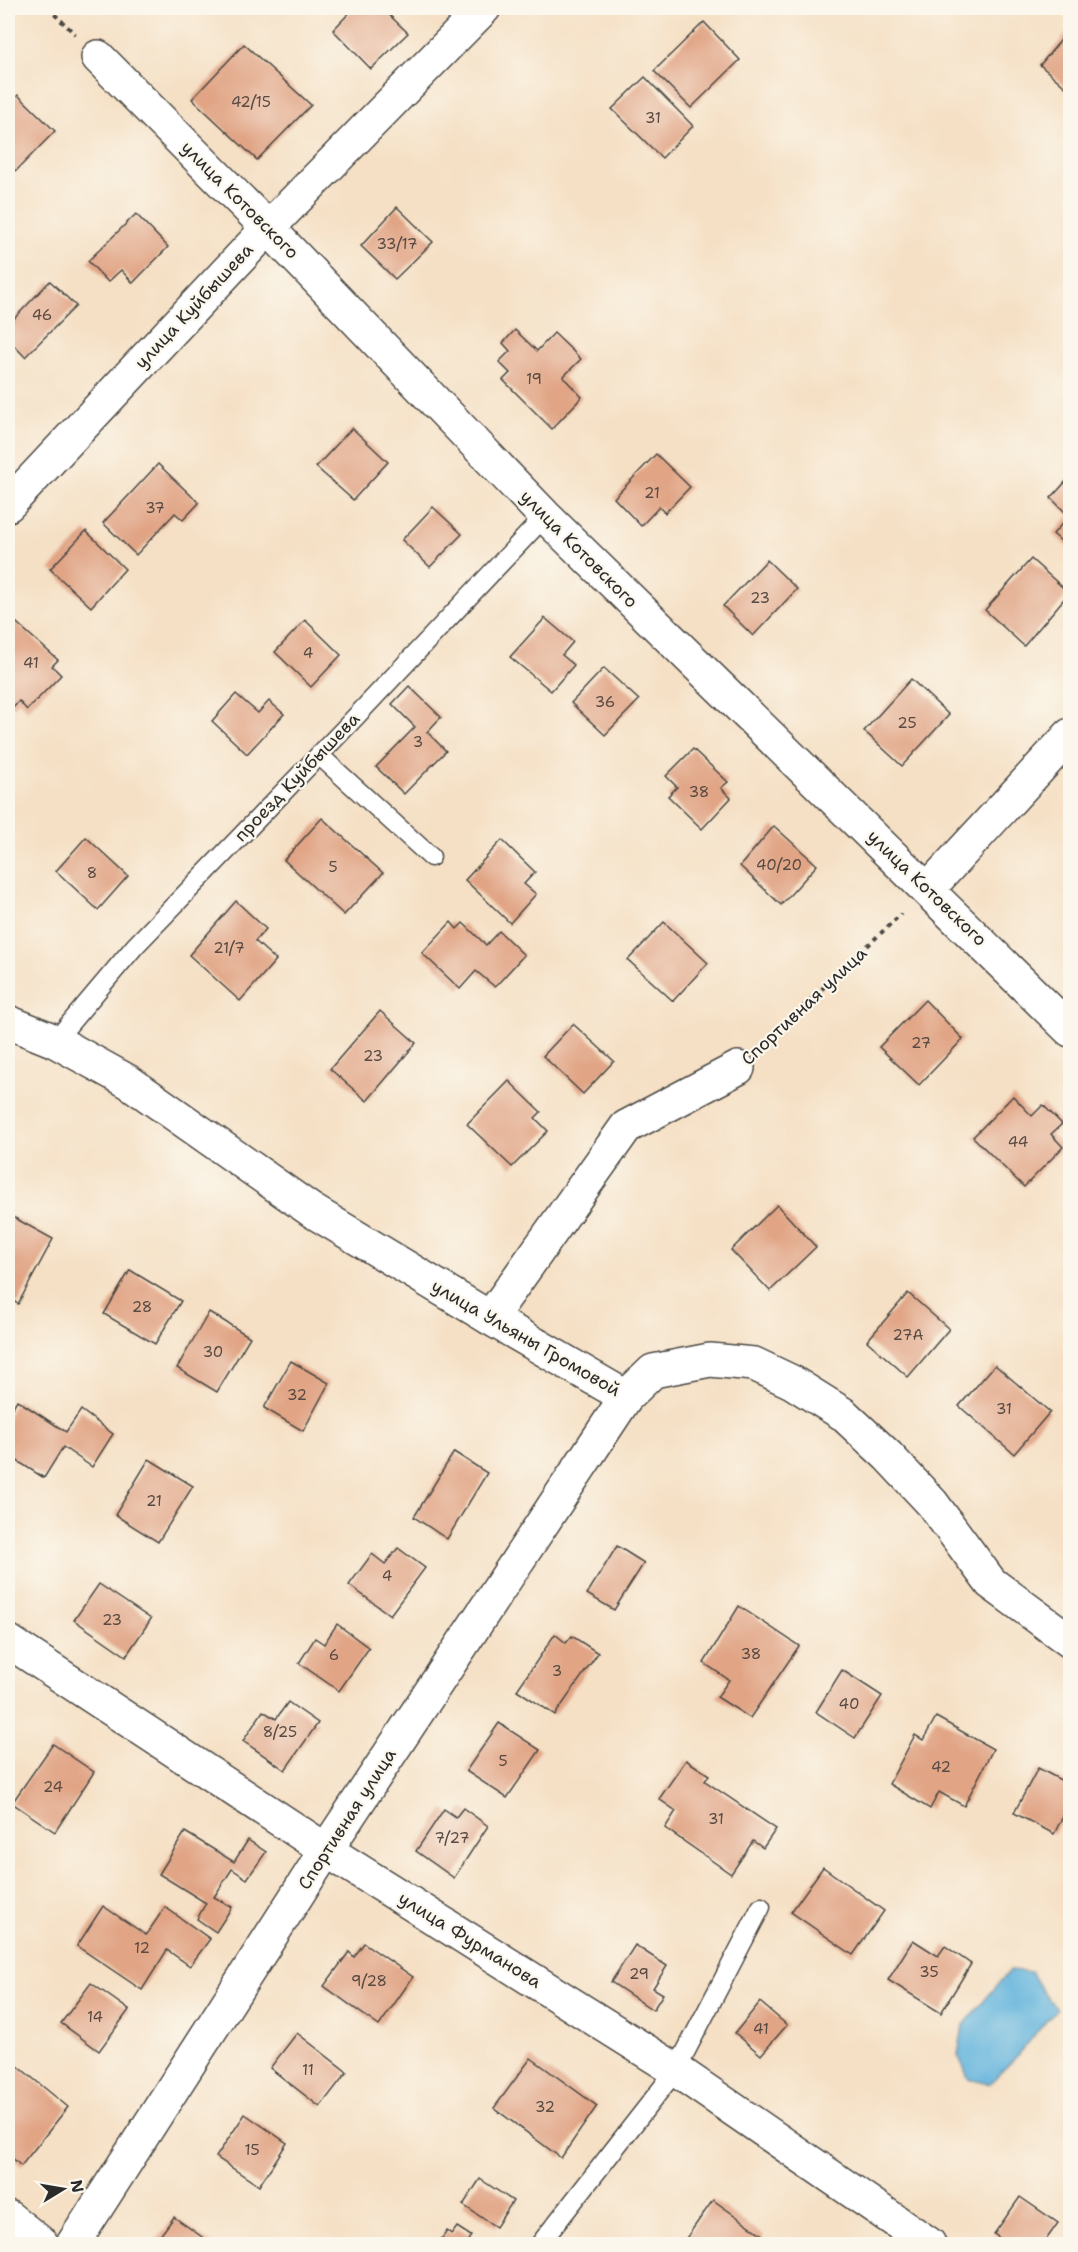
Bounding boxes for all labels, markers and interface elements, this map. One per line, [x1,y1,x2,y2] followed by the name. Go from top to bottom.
[231,92,271,112] house number: 42/15
[645,108,661,128] house number: 31
[176,136,304,264] street label: улица Котовского
[376,234,418,254] house number: 33/17
[129,238,259,374] street label: улица Куйбышева
[32,305,52,325] house number: 46
[526,369,542,389] house number: 19
[644,483,660,503] house number: 21
[515,485,643,613] street label: улица Котовского
[145,498,165,518] house number: 37
[750,588,770,608] house number: 23
[303,643,313,663] house number: 4
[23,653,39,673] house number: 41
[595,692,615,712] house number: 36
[229,707,365,847] street label: проезд Куйбышева
[897,713,917,733] house number: 25
[413,732,423,752] house number: 3
[689,782,709,802] house number: 38
[862,825,992,951] street label: улица Котовского
[756,855,802,875] house number: 40/20
[328,857,338,877] house number: 5
[87,863,97,883] house number: 8
[213,938,245,958] house number: 21/7
[736,941,872,1071] street label: Спортивная улица
[911,1033,931,1053] house number: 27
[363,1046,383,1066] house number: 23
[1008,1132,1028,1152] house number: 44
[427,1274,625,1402] street label: улица Ульяны Громовой
[132,1297,152,1317] house number: 28
[893,1325,924,1345] house number: 27А
[203,1342,223,1362] house number: 30
[287,1385,307,1405] house number: 32
[996,1399,1012,1419] house number: 31
[146,1491,162,1511] house number: 21
[382,1566,392,1586] house number: 4
[102,1610,122,1630] house number: 23
[741,1644,761,1664] house number: 38
[329,1645,339,1665] house number: 6
[552,1661,562,1681] house number: 3
[839,1694,859,1714] house number: 40
[263,1722,297,1742] house number: 8/25
[292,1744,402,1894] street label: Спортивная улица
[498,1751,508,1771] house number: 5
[931,1757,951,1777] house number: 42
[43,1777,63,1797] house number: 24
[708,1809,724,1829] house number: 31
[435,1828,469,1848] house number: 7/27
[394,1886,546,1994] street label: улица Фурманова
[134,1938,150,1958] house number: 12
[919,1962,939,1982] house number: 35
[629,1964,649,1984] house number: 29
[351,1971,387,1991] house number: 9/28
[87,2007,103,2027] house number: 14
[753,2019,769,2039] house number: 41
[302,2060,314,2080] house number: 11
[535,2097,555,2117] house number: 32
[244,2140,260,2160] house number: 15
[33,2159,93,2219] north arrow
[66,2178,89,2194] text: N

